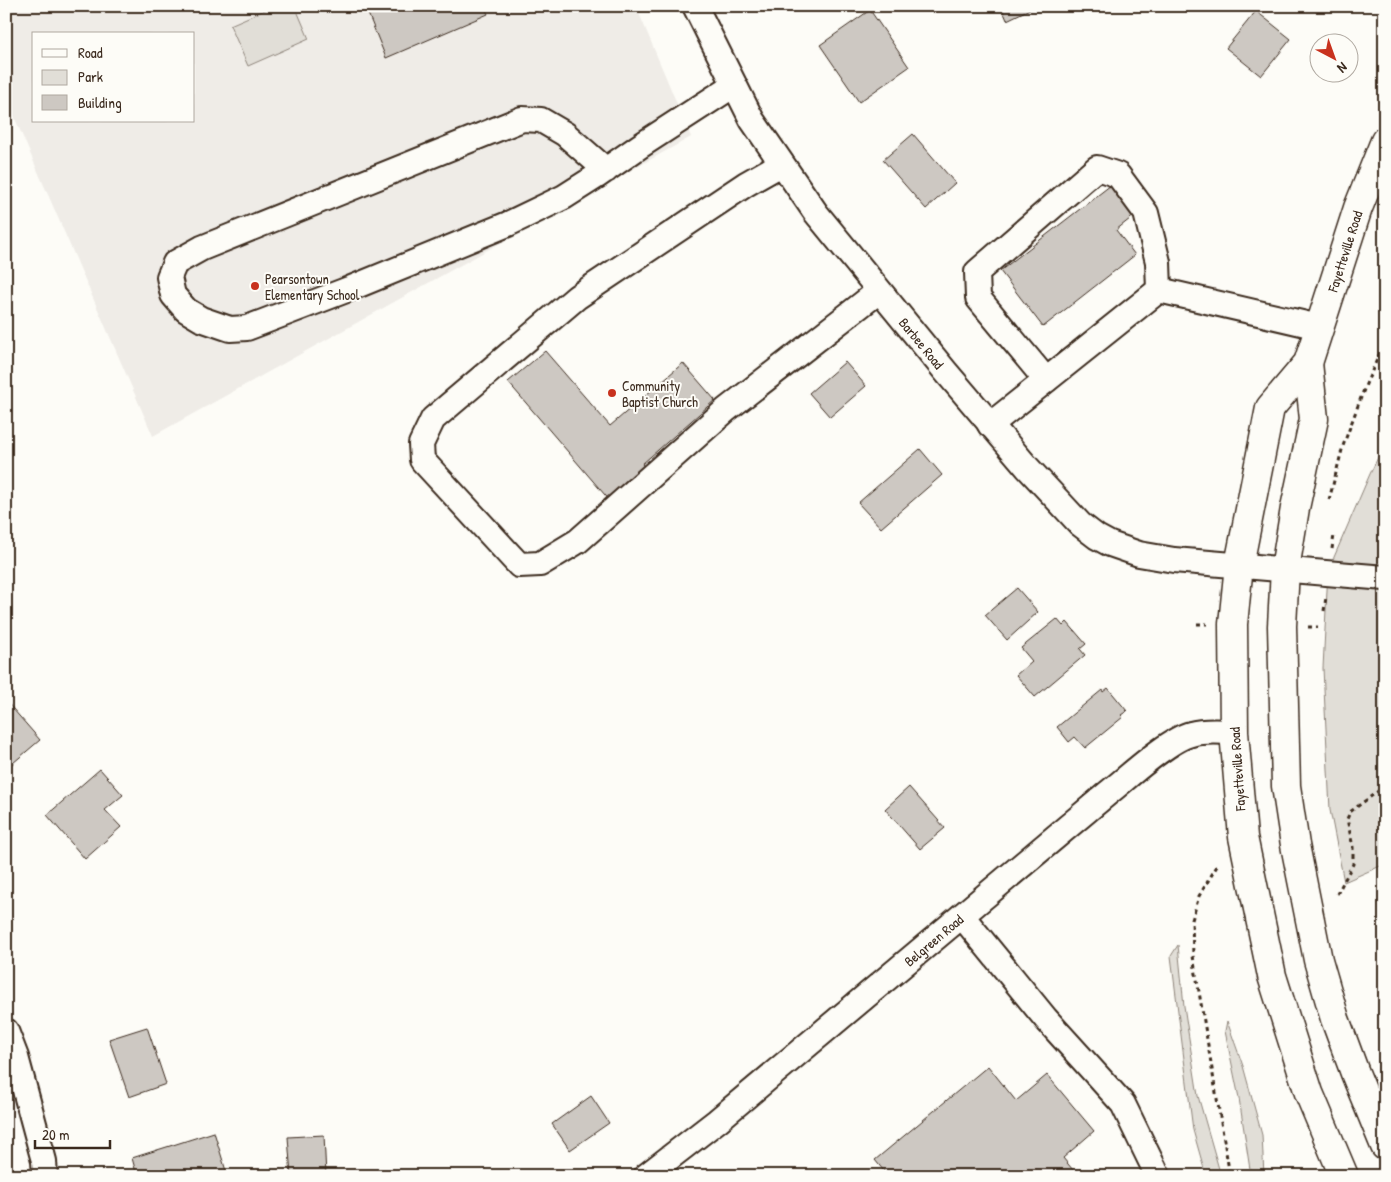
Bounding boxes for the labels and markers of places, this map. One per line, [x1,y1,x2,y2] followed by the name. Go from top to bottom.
[265,269,360,305] place label: Pearsontown Elementary School
[249,280,261,292] marker: Pearsontown Elementary School
[622,376,698,412] place label: Community Baptist Church
[606,387,618,399] marker: Community Baptist Church

